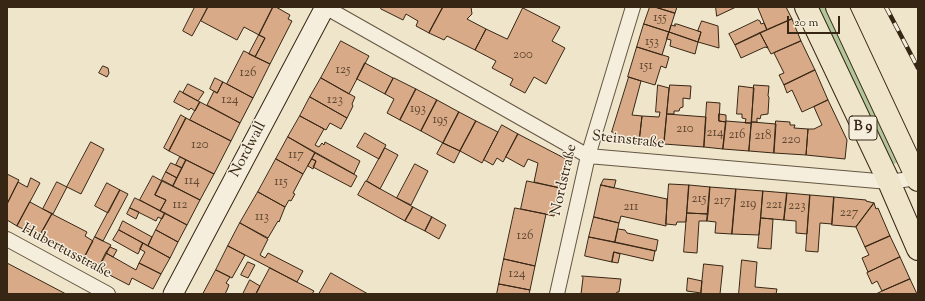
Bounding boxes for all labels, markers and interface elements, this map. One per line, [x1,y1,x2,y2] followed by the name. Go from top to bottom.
[789,8,842,34] scale bar
[653,11,667,27] house number: 155
[794,14,818,32] text: 20 m
[645,35,659,51] house number: 153
[513,48,533,64] house number: 200
[639,59,653,75] house number: 151
[336,63,350,79] house number: 125
[240,66,256,82] house number: 126
[221,93,239,109] house number: 124
[327,93,343,109] house number: 123
[410,102,426,118] house number: 193
[432,113,448,129] house number: 195
[849,116,877,140] road number: B 9
[227,119,271,181] street label: Nordwall
[676,122,694,138] house number: 210
[706,126,724,142] house number: 214
[591,128,665,154] street label: Steinstraße
[729,128,745,144] house number: 216
[754,129,772,145] house number: 218
[781,133,801,149] house number: 220
[191,138,209,154] house number: 120
[548,143,582,217] street label: Nordstraße
[288,148,304,164] house number: 117
[184,174,200,190] house number: 114
[274,175,288,191] house number: 115
[692,192,706,208] house number: 215
[713,194,731,210] house number: 217
[740,197,756,213] house number: 219
[173,198,187,214] house number: 112
[766,198,782,214] house number: 221
[788,199,806,215] house number: 223
[624,200,638,216] house number: 211
[840,206,858,222] house number: 227
[255,210,269,226] house number: 113
[18,221,114,283] street label: Hubertusstraße
[517,229,533,245] house number: 126
[508,267,526,283] house number: 124

